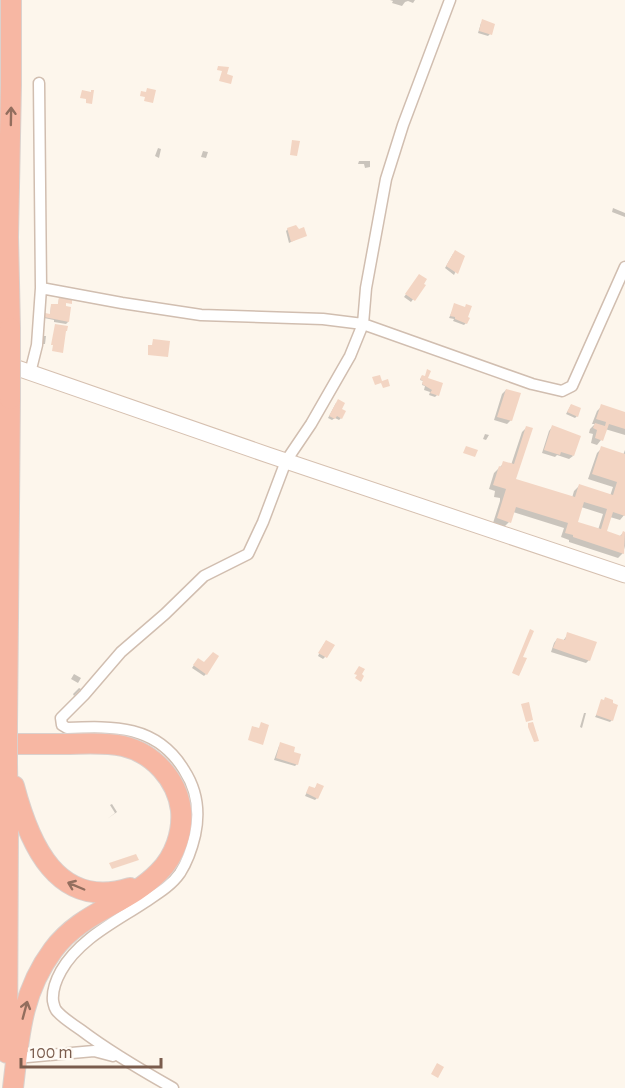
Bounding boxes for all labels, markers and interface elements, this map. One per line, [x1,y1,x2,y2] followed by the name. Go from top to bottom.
[5,106,17,126] one-way arrow
[67,879,85,891] one-way arrow
[20,1000,31,1019] one-way arrow
[21,1031,160,1069] scale bar
[30,1044,73,1062] text: 100 m

